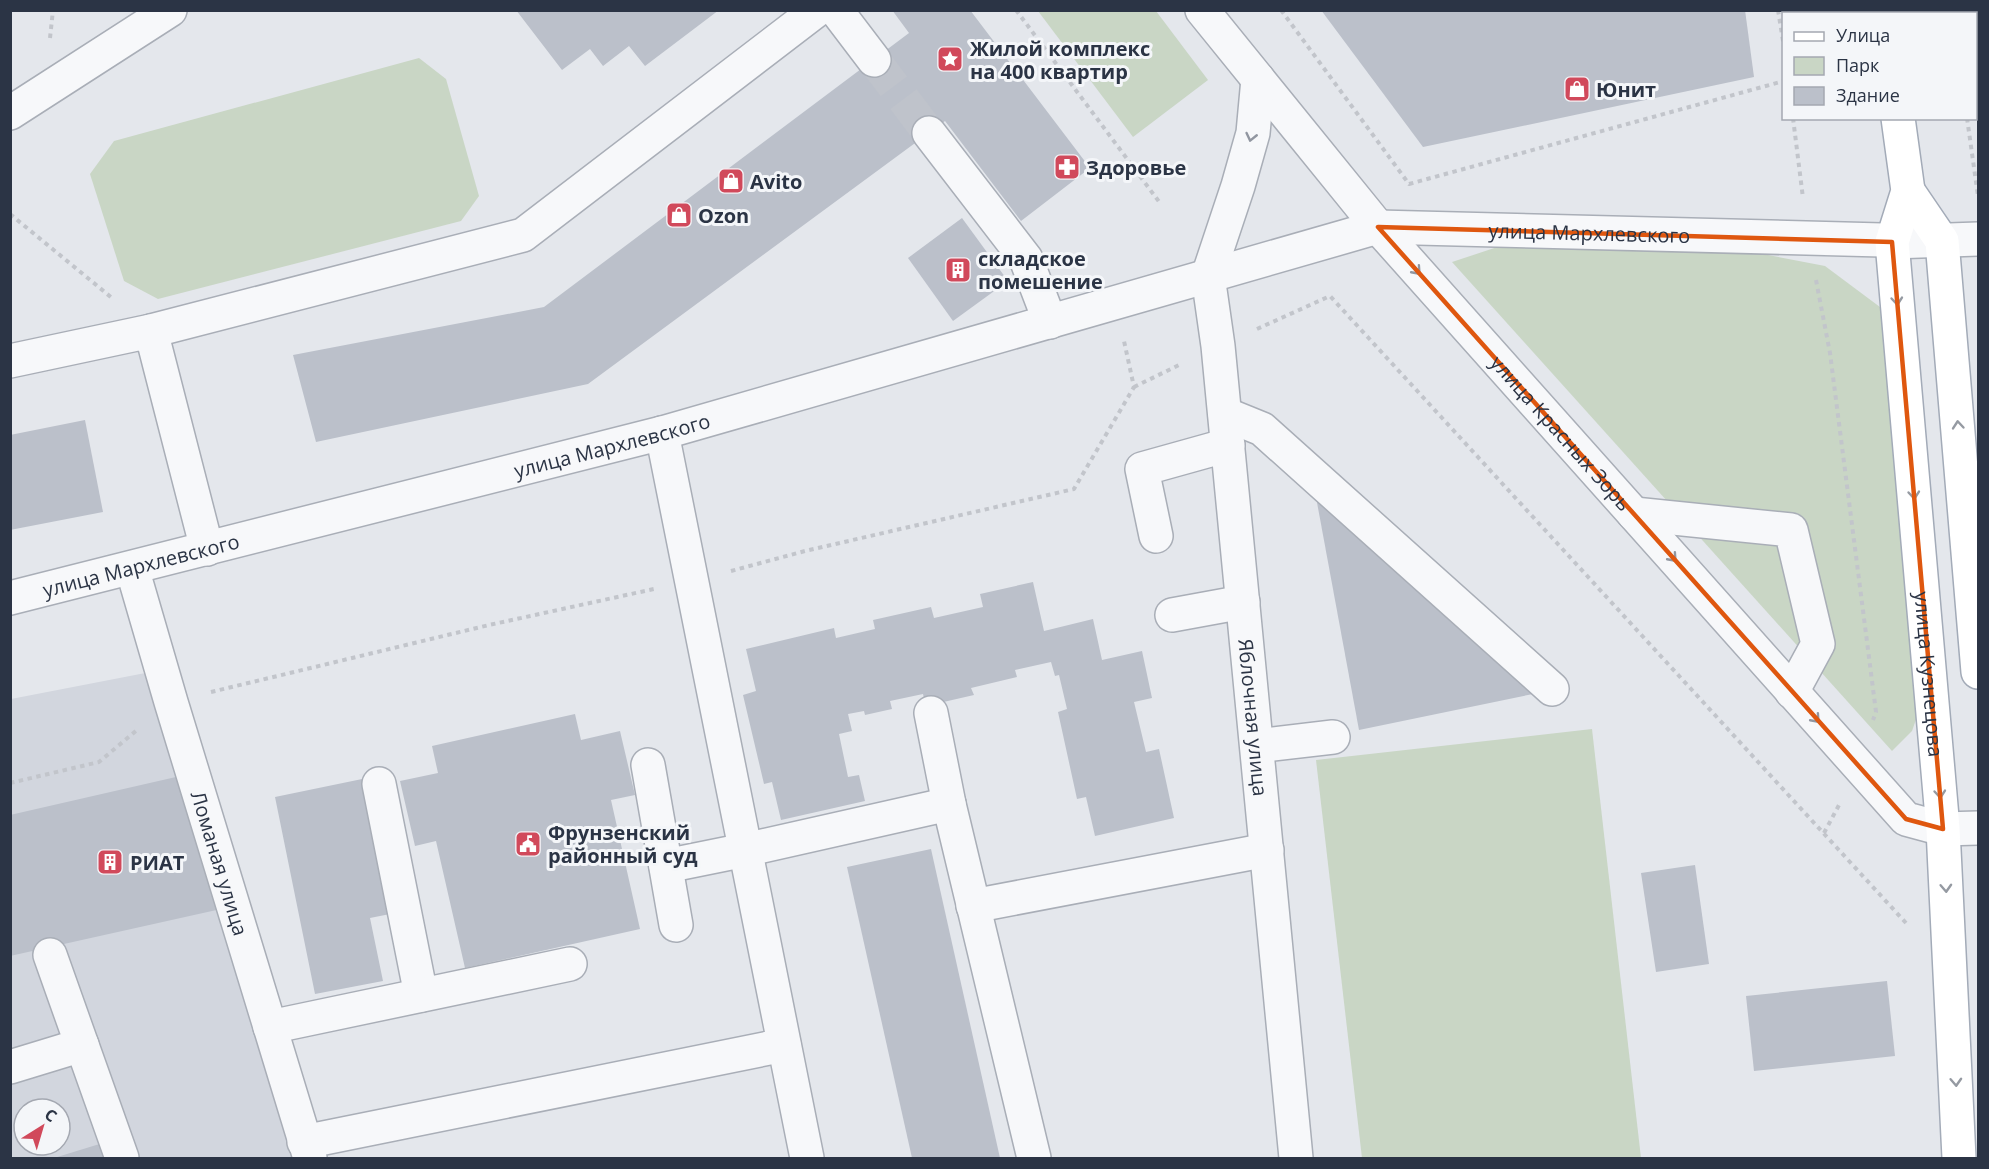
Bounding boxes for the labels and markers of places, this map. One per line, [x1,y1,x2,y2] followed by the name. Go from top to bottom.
[970,35,1150,85] place label: Жилой комплекс на 400 квартир
[935,44,965,74] place icon: Жилой комплекс на 400 квартир
[1562,74,1592,104] shop icon: Юнит
[1596,76,1656,103] place label: Юнит
[1052,152,1082,182] pharmacy icon: Здоровье
[1086,154,1186,181] place label: Здоровье
[716,166,746,196] shop icon: Avito
[750,168,802,195] place label: Avito
[664,200,694,230] shop icon: Ozon
[698,202,749,229] place label: Ozon
[978,245,1103,295] place label: складское помешение
[943,255,973,285] building icon: складское помешение
[548,819,698,869] place label: Фрунзенский районный суд
[513,829,543,859] public building icon: Фрунзенский районный суд
[95,847,125,877] building icon: РИАТ
[130,849,185,876] place label: РИАТ

